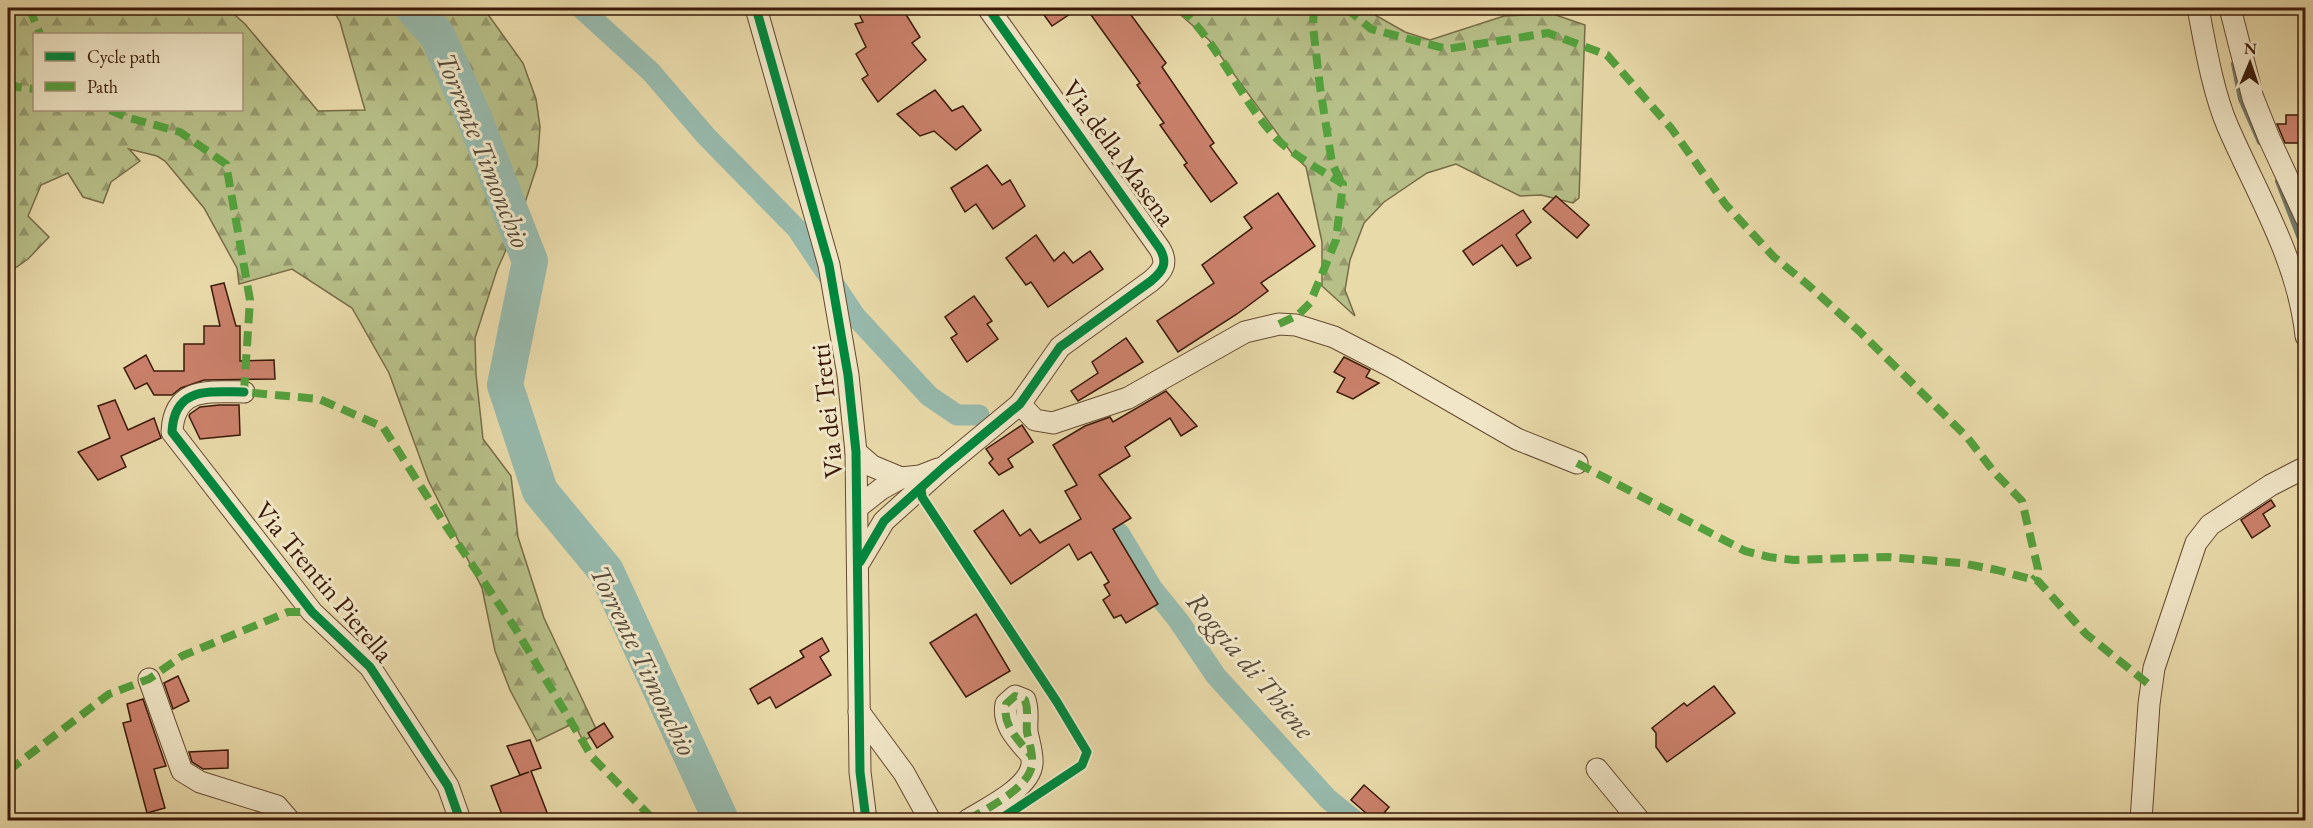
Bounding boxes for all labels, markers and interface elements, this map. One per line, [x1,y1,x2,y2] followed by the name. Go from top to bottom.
[33,33,243,111] legend
[2220,33,2280,93] north arrow
[2244,38,2257,59] text: N
[87,45,161,68] text: Cycle path
[428,47,540,253] water label: Torrente Timonchio
[1055,73,1184,233] street label: Via della Masena
[87,75,118,98] text: Path
[802,342,851,480] street label: Via dei Tretti
[247,494,402,670] street label: Via Trentin Pierella
[582,559,706,762] water label: Torrente Timonchio
[1179,584,1323,746] water label: Roggia di Thiene

